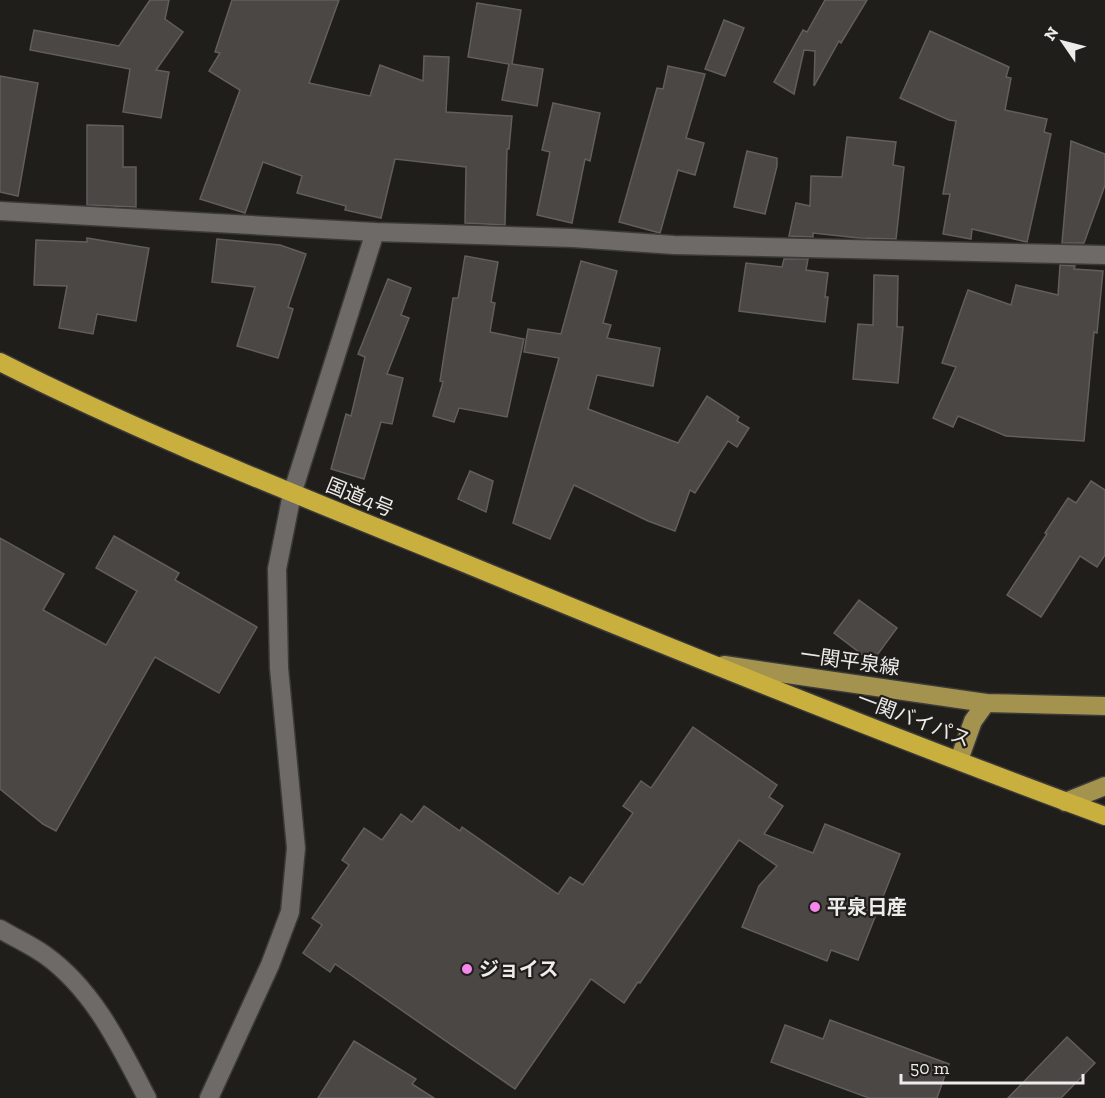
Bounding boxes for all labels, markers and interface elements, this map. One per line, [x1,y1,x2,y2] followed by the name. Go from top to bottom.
[1033,12,1093,72] north arrow
[1040,23,1062,44] text: N
[323,473,397,521] street label: 国道4号
[799,642,901,680] street label: 一関平泉線
[854,686,974,752] street label: 一関バイパス
[827,895,907,919] place label: 平泉日産
[808,900,822,914] marker: 平泉日産
[479,957,558,981] place label: ジョイス
[460,962,474,976] marker: ジョイス
[901,1047,1082,1085] scale bar
[910,1057,950,1079] text: 50 m

